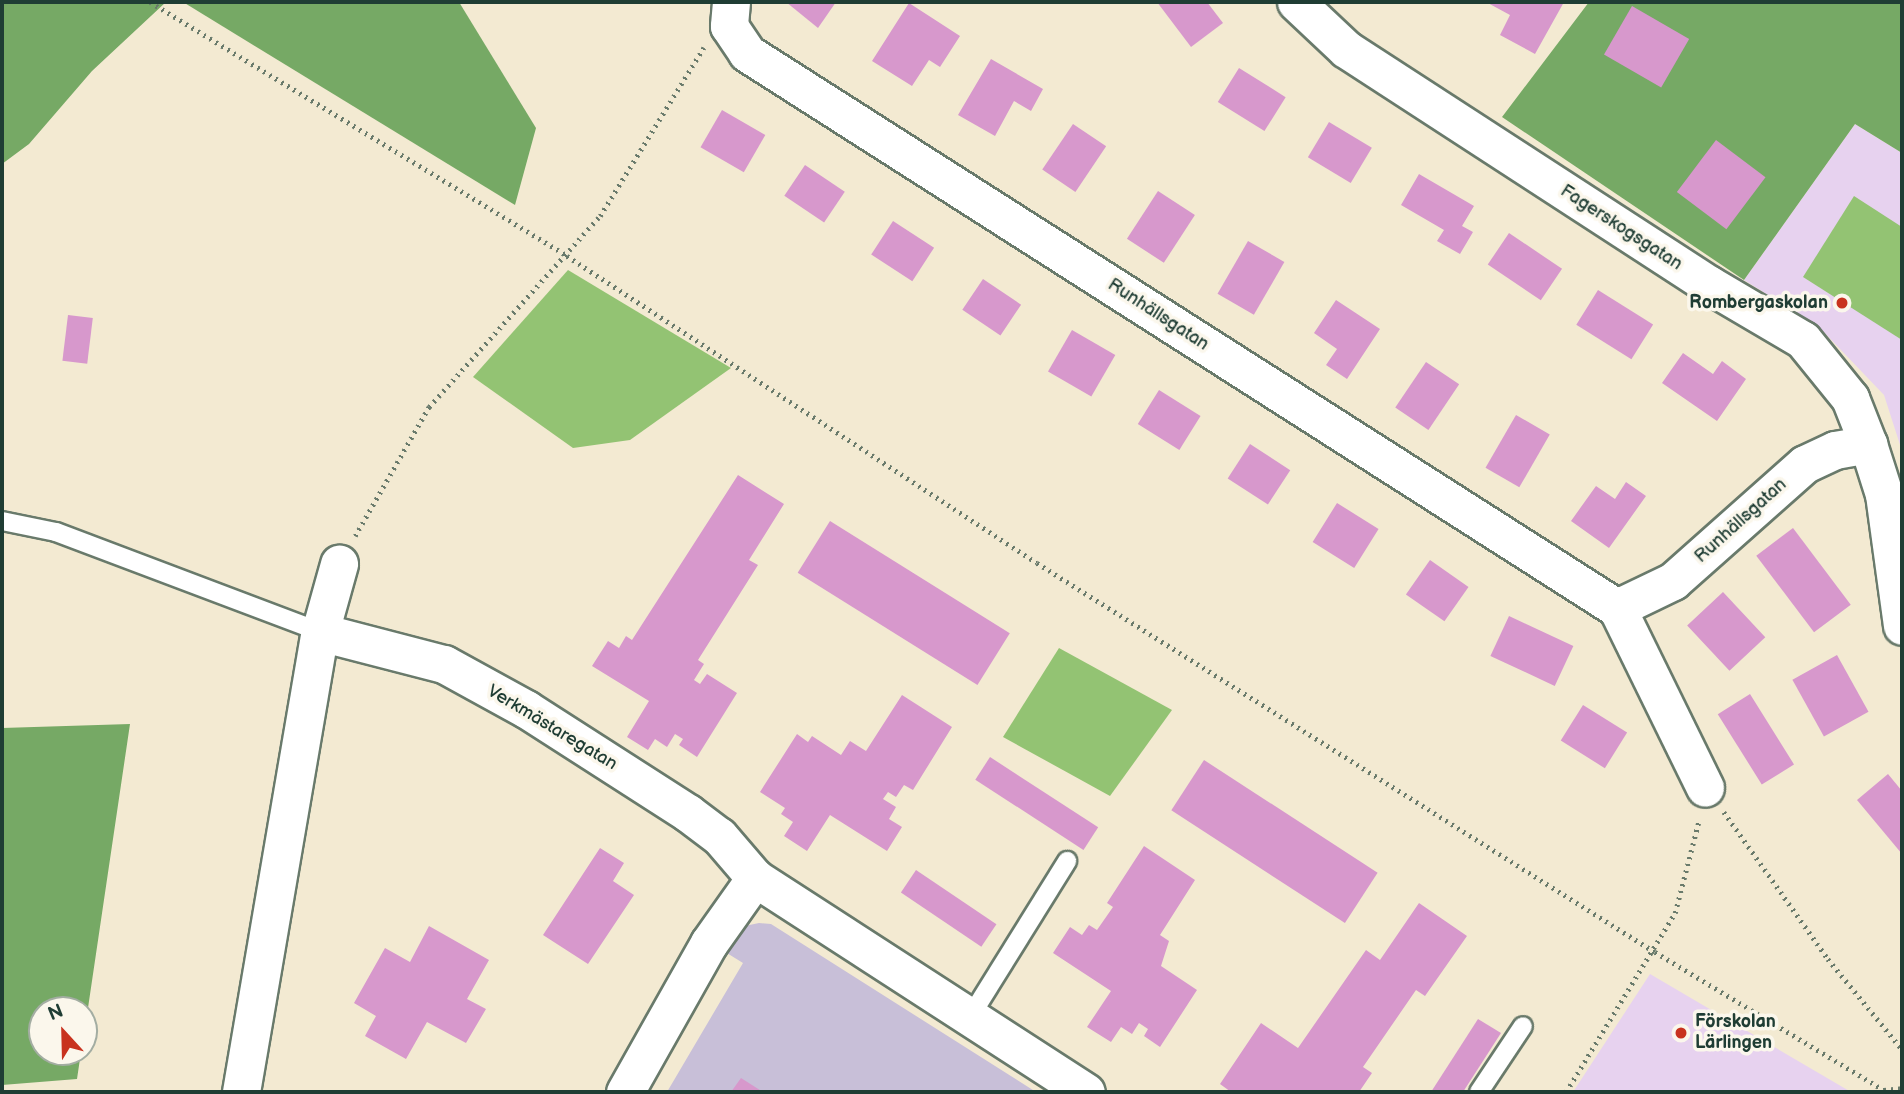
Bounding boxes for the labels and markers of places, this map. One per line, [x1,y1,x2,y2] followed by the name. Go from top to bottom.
[1689,292,1828,314] place label: Rombergaskolan
[1834,295,1850,311] marker: Rombergaskolan
[1695,1012,1776,1054] place label: Förskolan Lärlingen
[1673,1025,1689,1041] marker: Förskolan Lärlingen

